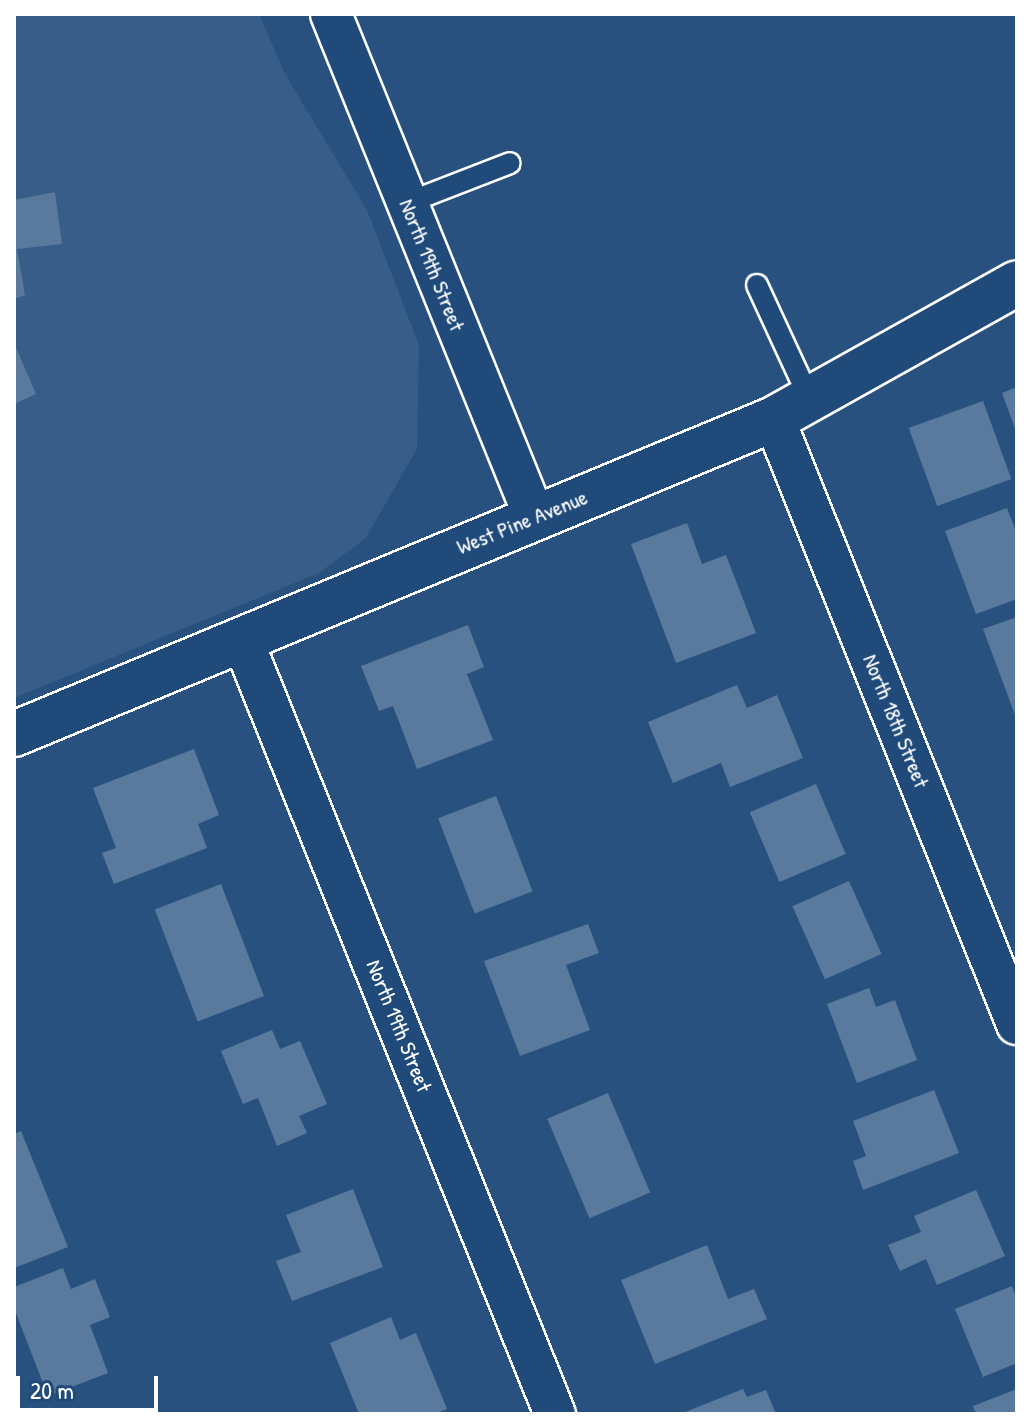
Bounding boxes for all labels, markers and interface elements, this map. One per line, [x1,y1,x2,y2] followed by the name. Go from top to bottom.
[394,195,470,335] street label: North 19th Street
[453,484,591,560] street label: West Pine Avenue
[857,650,935,792] street label: North 18th Street
[361,956,437,1096] street label: North 19th Street
[20,1360,162,1410] scale bar
[30,1374,74,1406] text: 20 m

